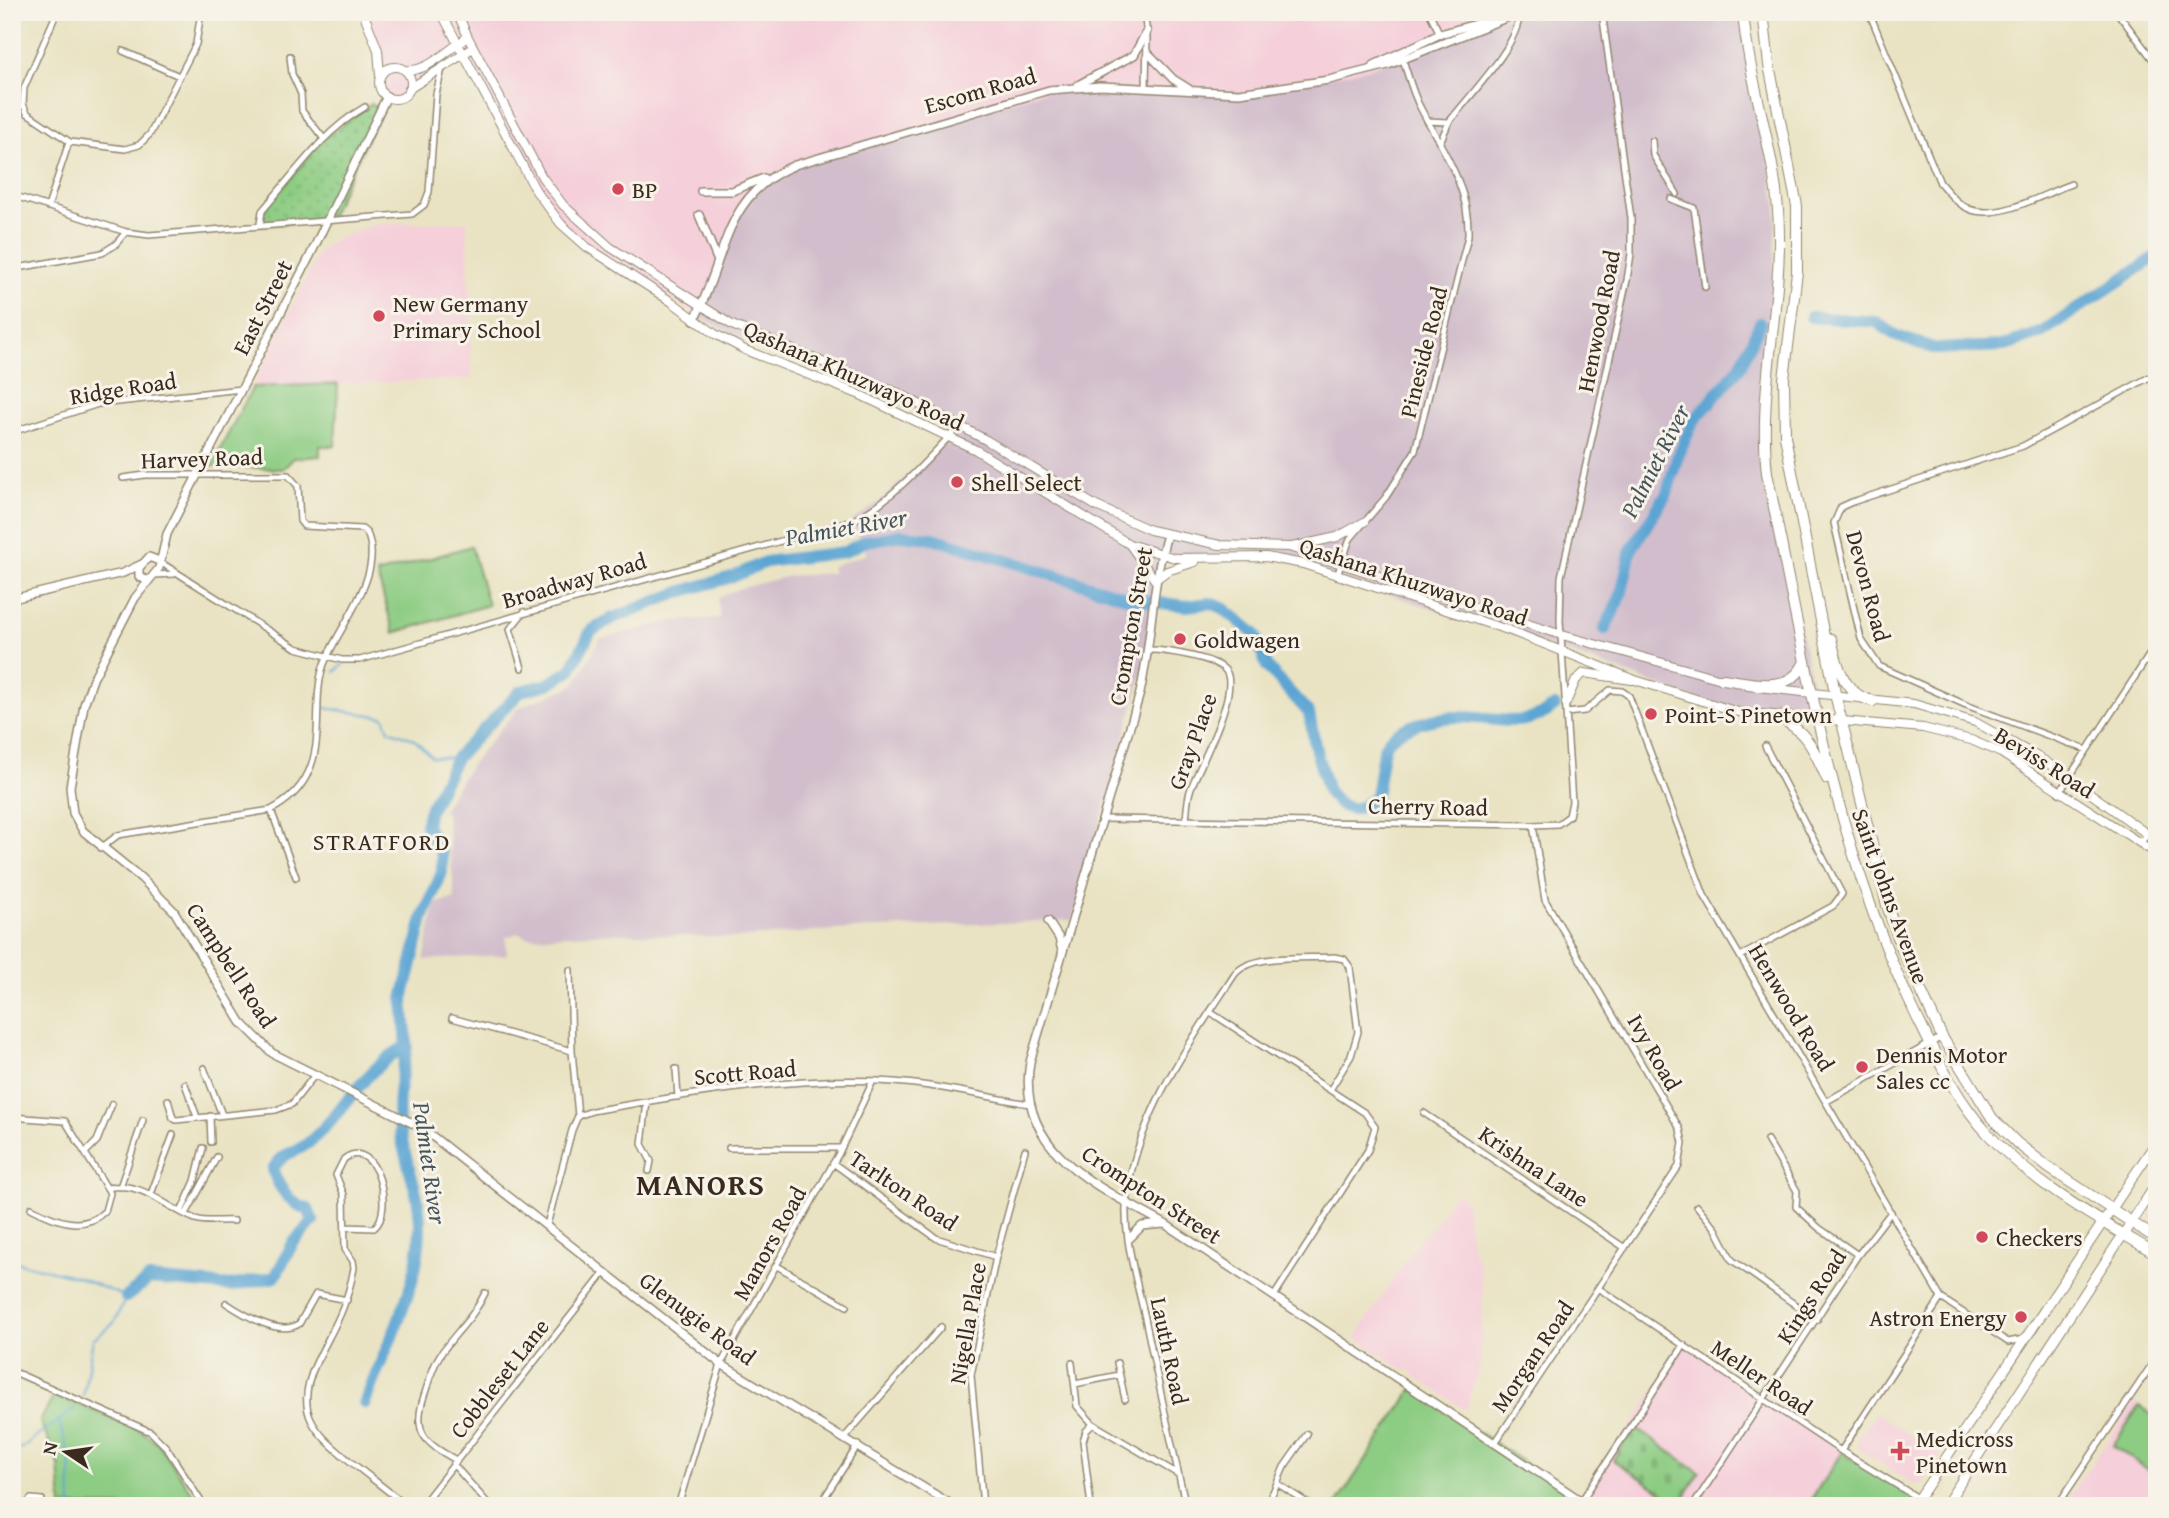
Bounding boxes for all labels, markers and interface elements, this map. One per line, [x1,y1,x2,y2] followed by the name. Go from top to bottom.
[920,58,1040,122] street label: Escom Road
[632,173,657,206] place label: BP
[610,181,626,197] marker: BP
[1568,247,1628,395] street label: Henwood Road
[224,254,300,360] street label: East Street
[1391,282,1455,421] street label: Pineside Road
[393,287,541,346] place label: New Germany Primary School
[371,308,387,324] marker: New Germany Primary School
[738,311,970,439] street label: Qashana Khuzwayo Road
[67,363,179,413] street label: Ridge Road
[1611,397,1699,525] water label: Palmiet River
[140,439,264,477] street label: Harvey Road
[971,466,1082,499] place label: Shell Select
[949,474,965,490] marker: Shell Select
[781,499,911,555] water label: Palmiet River
[1838,527,1900,646] street label: Devon Road
[1296,528,1533,634] street label: Qashana Khuzwayo Road
[498,543,651,616] street label: Broadway Road
[1100,544,1160,708] street label: Crompton Street
[1194,623,1300,656] place label: Goldwagen
[1172,631,1188,647] marker: Goldwagen
[1159,688,1225,794] street label: Gray Place
[1665,698,1832,731] place label: Point-S Pinetown
[1643,706,1659,722] marker: Point-S Pinetown
[1988,718,2102,806] street label: Beviss Road
[1368,788,1489,824] street label: Cherry Road
[1844,804,1938,988] street label: Saint Johns Avenue
[313,824,451,859] district label: STRATFORD
[179,896,285,1035] street label: Campbell Road
[1741,937,1844,1078] street label: Henwood Road
[1620,1008,1690,1097] street label: Ivy Road
[1876,1038,2008,1097] place label: Dennis Motor Sales cc
[692,1051,798,1093] street label: Scott Road
[1854,1059,1870,1075] marker: Dennis Motor Sales cc
[404,1099,456,1227] water label: Palmiet River
[1472,1117,1596,1215] street label: Krishna Lane
[1076,1136,1228,1252] street label: Crompton Street
[843,1141,966,1239] street label: Tarlton Road
[636,1162,766,1206] district label: MANORS
[724,1179,814,1306] street label: Manors Road
[1996,1221,2083,1254] place label: Checkers
[1974,1229,1990,1245] marker: Checkers
[1768,1242,1854,1350] street label: Kings Road
[940,1259,994,1387] street label: Nigella Place
[633,1263,764,1373] street label: Glenugie Road
[1482,1293,1582,1418] street label: Morgan Road
[1143,1294,1198,1408] street label: Lauth Road
[1869,1301,2008,1334] place label: Astron Energy
[2013,1309,2029,1325] marker: Astron Energy
[442,1311,556,1445] street label: Cobbleset Lane
[1705,1331,1820,1424] street label: Meller Road
[32,1416,102,1486] north arrow
[1916,1422,2014,1481] place label: Medicross Pinetown
[34,1439,65,1458] text: N
[1890,1441,1910,1461] marker: Medicross Pinetown

